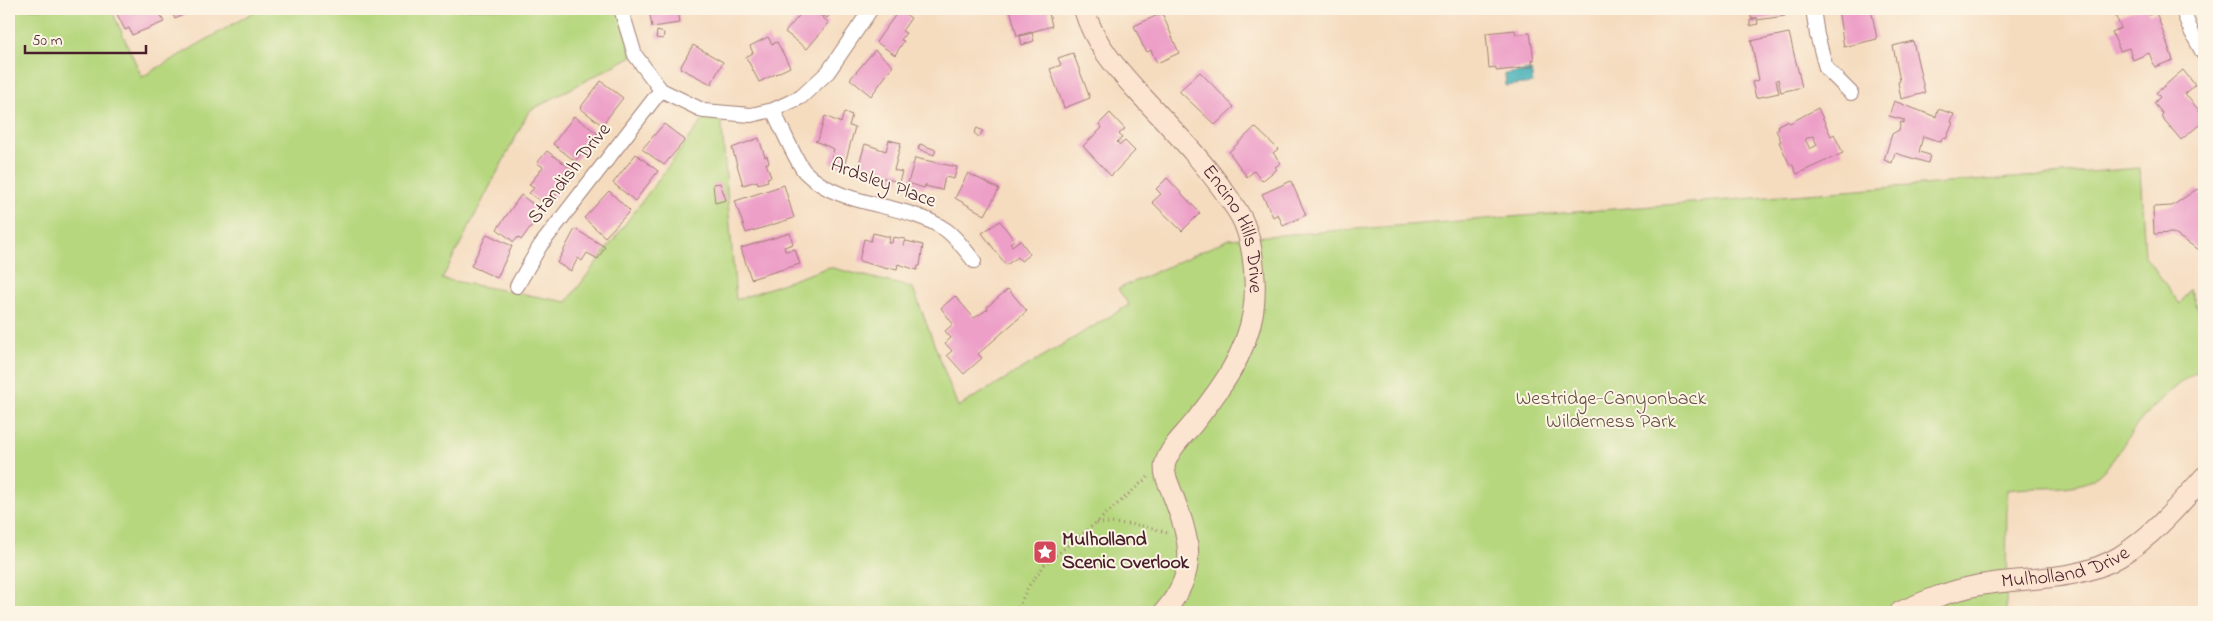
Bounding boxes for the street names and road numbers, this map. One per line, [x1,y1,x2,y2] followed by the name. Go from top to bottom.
[521,117,619,231] street label: Standish Drive
[826,151,940,217] street label: Ardsley Place
[1195,159,1269,293] street label: Encino Hills Drive
[2000,539,2136,596] street label: Mulholland Drive

